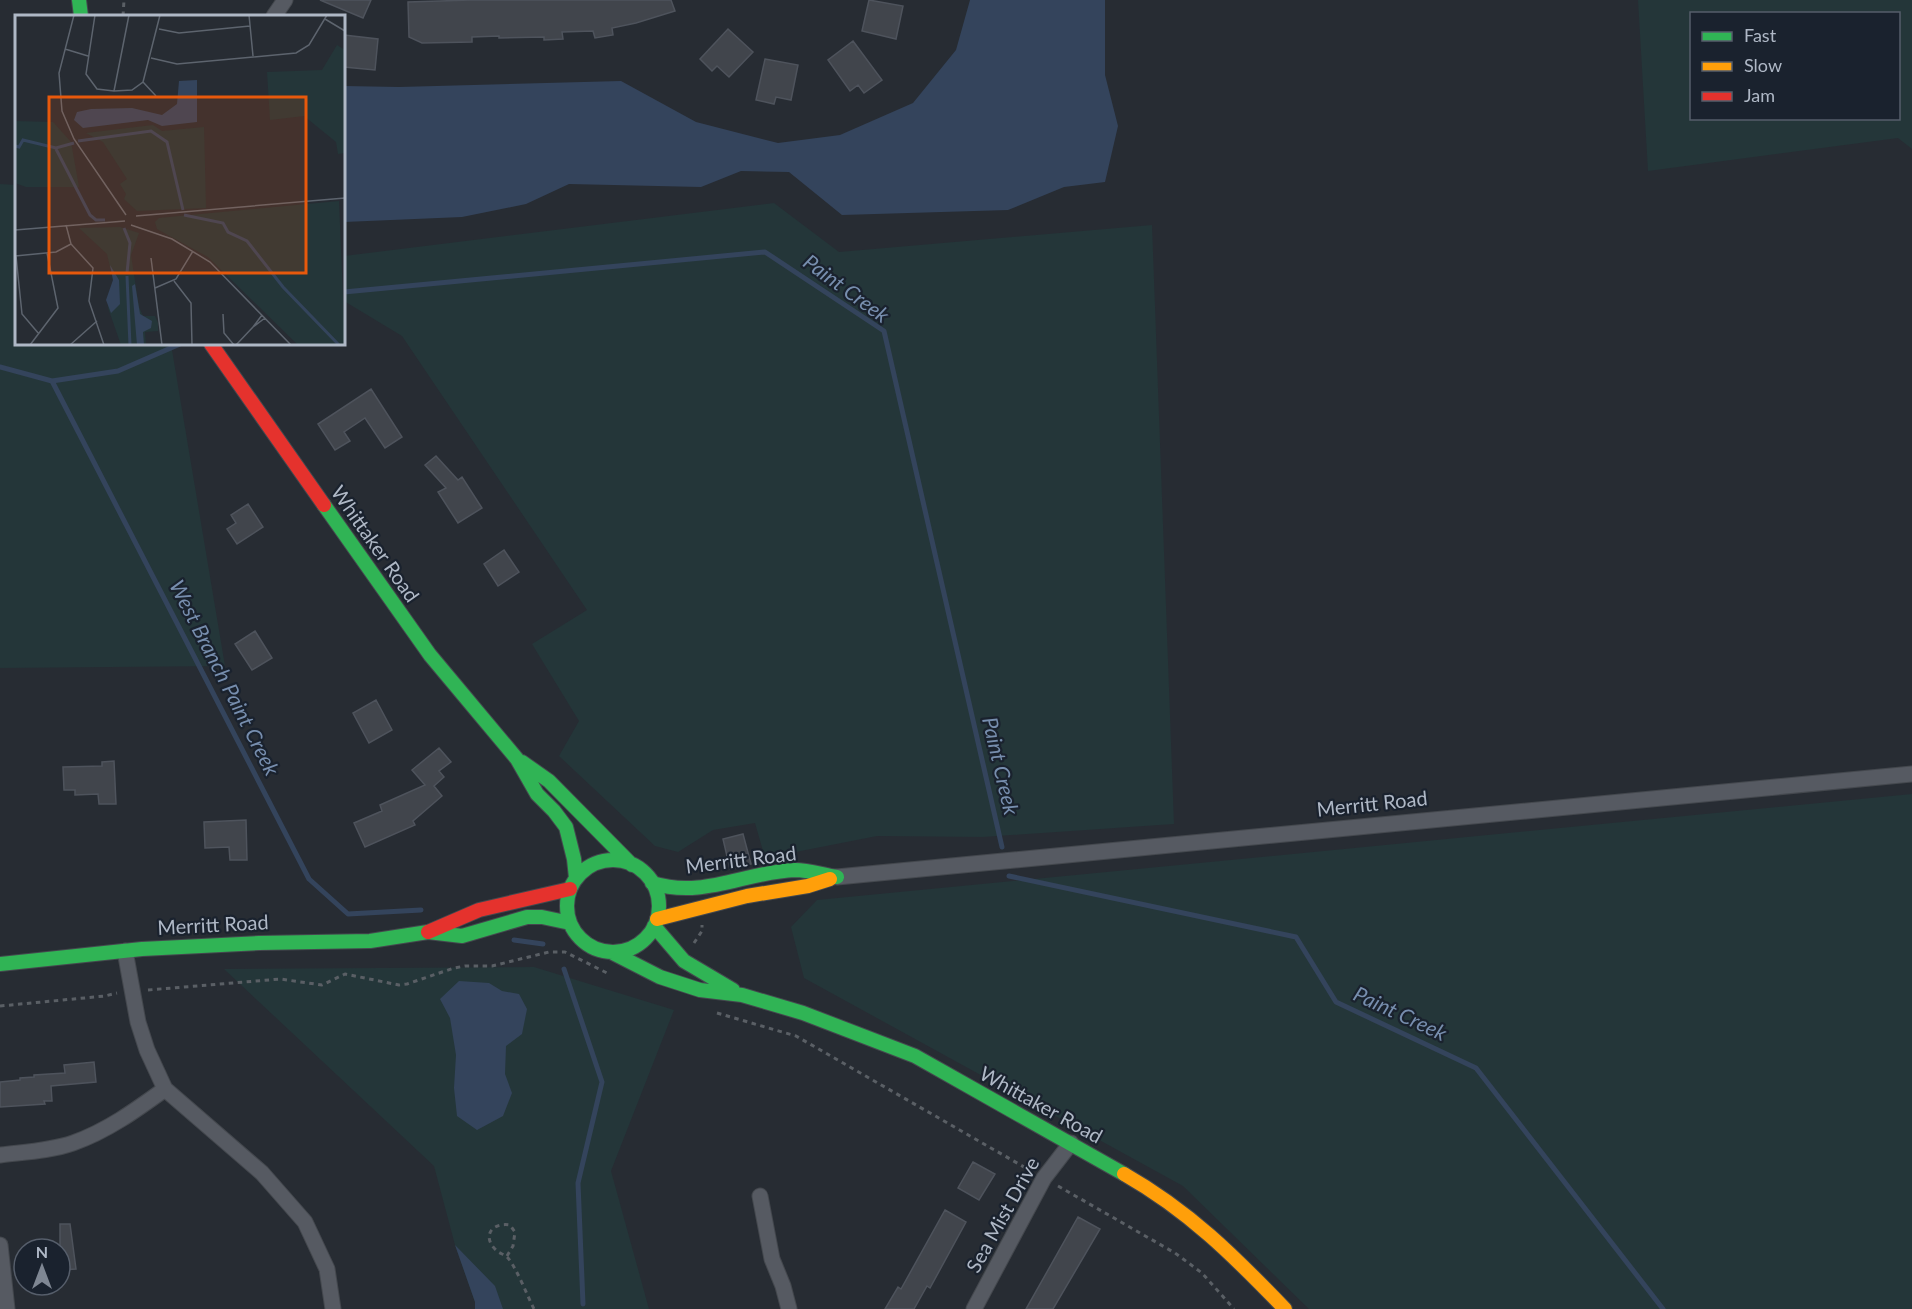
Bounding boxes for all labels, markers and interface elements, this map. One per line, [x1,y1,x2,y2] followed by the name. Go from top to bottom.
[1690,12,1900,120] legend
[15,15,345,345] inset map
[1744,24,1777,46] text: Fast
[1744,54,1782,76] text: Slow
[1744,84,1775,106] text: Jam
[799,248,895,328] water label: Paint Creek
[327,481,425,606] street label: Whittaker Road
[165,575,286,780] water label: West Branch Paint Creek
[978,714,1025,818] water label: Paint Creek
[1315,785,1429,821] street label: Merritt Road
[684,840,798,878] street label: Merritt Road
[157,909,269,939] street label: Merritt Road
[1350,980,1452,1045] water label: Paint Creek
[976,1061,1107,1148] street label: Whittaker Road
[961,1153,1044,1276] street label: Sea Mist Drive
[12,1237,72,1297] north arrow
[36,1242,48,1261] text: N

